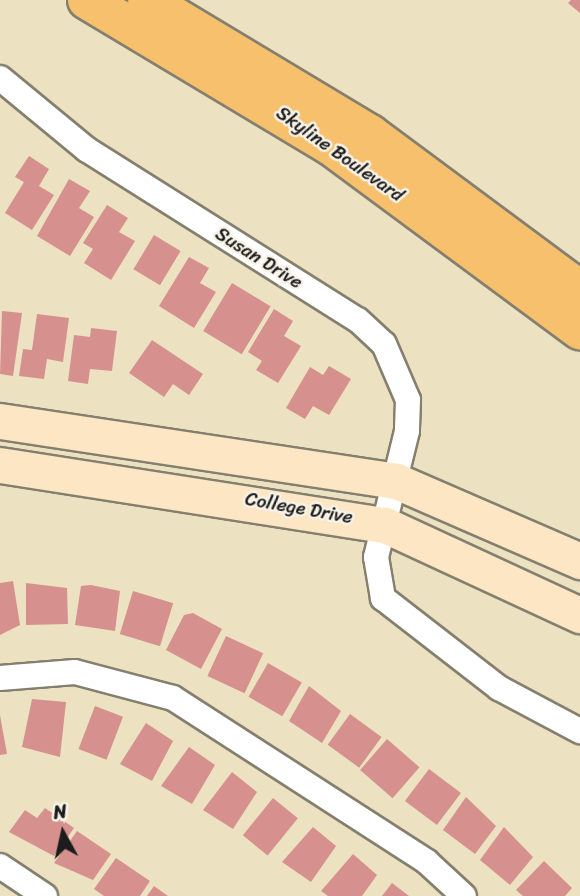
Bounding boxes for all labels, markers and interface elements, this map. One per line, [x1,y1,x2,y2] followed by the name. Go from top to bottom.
[272,102,408,206] street label: Skyline Boulevard
[211,222,307,294] street label: Susan Drive
[243,487,355,529] street label: College Drive
[51,794,69,829] text: N
[28,798,98,868] north arrow

